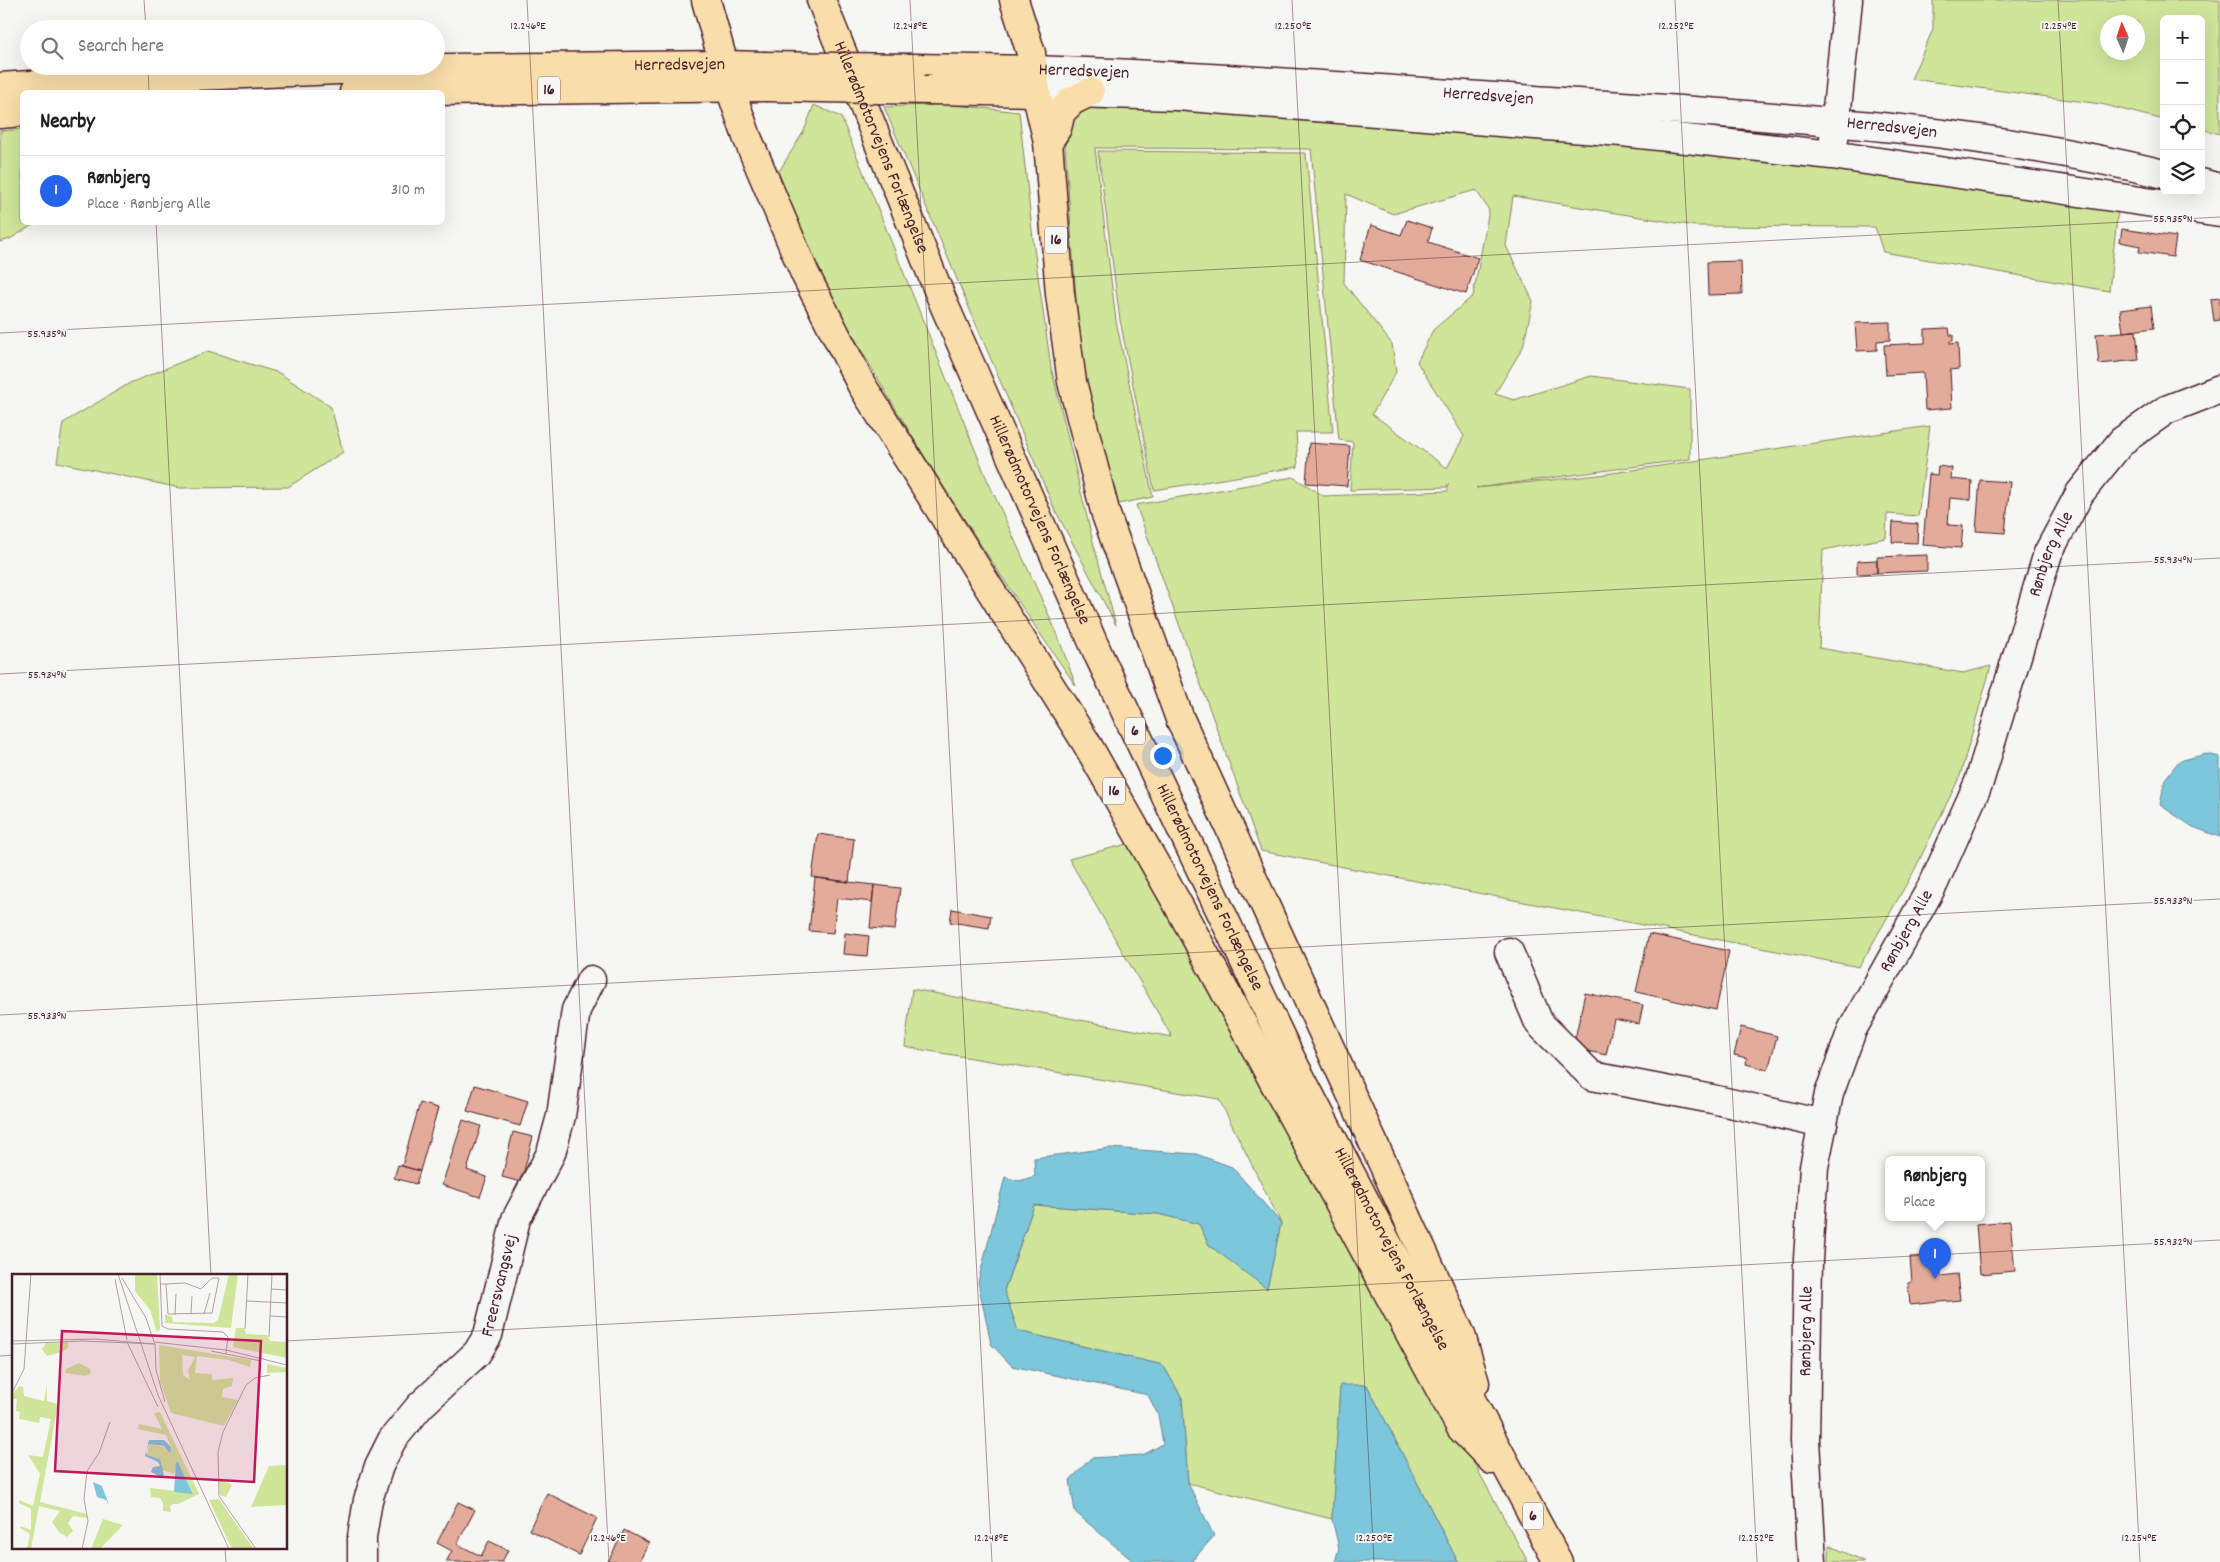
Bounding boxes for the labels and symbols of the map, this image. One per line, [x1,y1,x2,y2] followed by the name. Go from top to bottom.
[2100,15,2145,60] north arrow
[510,18,546,35] text: 12.246°E
[893,18,928,35] text: 12.248°E
[1275,18,1312,35] text: 12.250°E
[1658,18,1694,35] text: 12.252°E
[2042,18,2077,35] text: 12.254°E
[827,38,935,257] street label: Hillerødmotorvejens Forlængelse
[634,52,725,78] street label: Herredsvejen
[1038,58,1130,86] street label: Herredsvejen
[538,76,560,104] road number: 16
[1442,81,1534,112] street label: Herredsvejen
[1846,111,1939,146] street label: Herredsvejen
[2153,211,2193,228] text: 55.935°N
[1045,226,1067,254] road number: 16
[27,326,67,343] text: 55.935°N
[982,411,1096,629] street label: Hillerødmotorvejens Forlængelse
[2023,507,2080,600] street label: Rønbjerg Alle
[2154,552,2192,569] text: 55.934°N
[28,667,66,684] text: 55.934°N
[1125,718,1145,744] road number: 6
[1150,743,1176,769] your location
[1103,778,1125,804] road number: 16
[1149,780,1269,995] street label: Hillerødmotorvejens Forlængelse
[1874,886,1940,977] street label: Rønbjerg Alle
[2153,893,2193,910] text: 55.933°N
[27,1008,67,1025] text: 55.933°N
[1327,1143,1455,1355] street label: Hillerødmotorvejens Forlængelse
[475,1232,524,1340] street label: Freersvangsvej
[2154,1234,2193,1251] text: 55.932°N
[1919,1238,1951,1279] pin: 1
[12,1274,288,1550] inset map
[1794,1286,1820,1377] street label: Rønbjerg Alle
[1523,1502,1543,1530] road number: 6
[590,1530,626,1547] text: 12.246°E
[974,1530,1009,1547] text: 12.248°E
[1356,1530,1393,1547] text: 12.250°E
[1738,1530,1774,1547] text: 12.252°E
[2122,1530,2157,1547] text: 12.254°E

